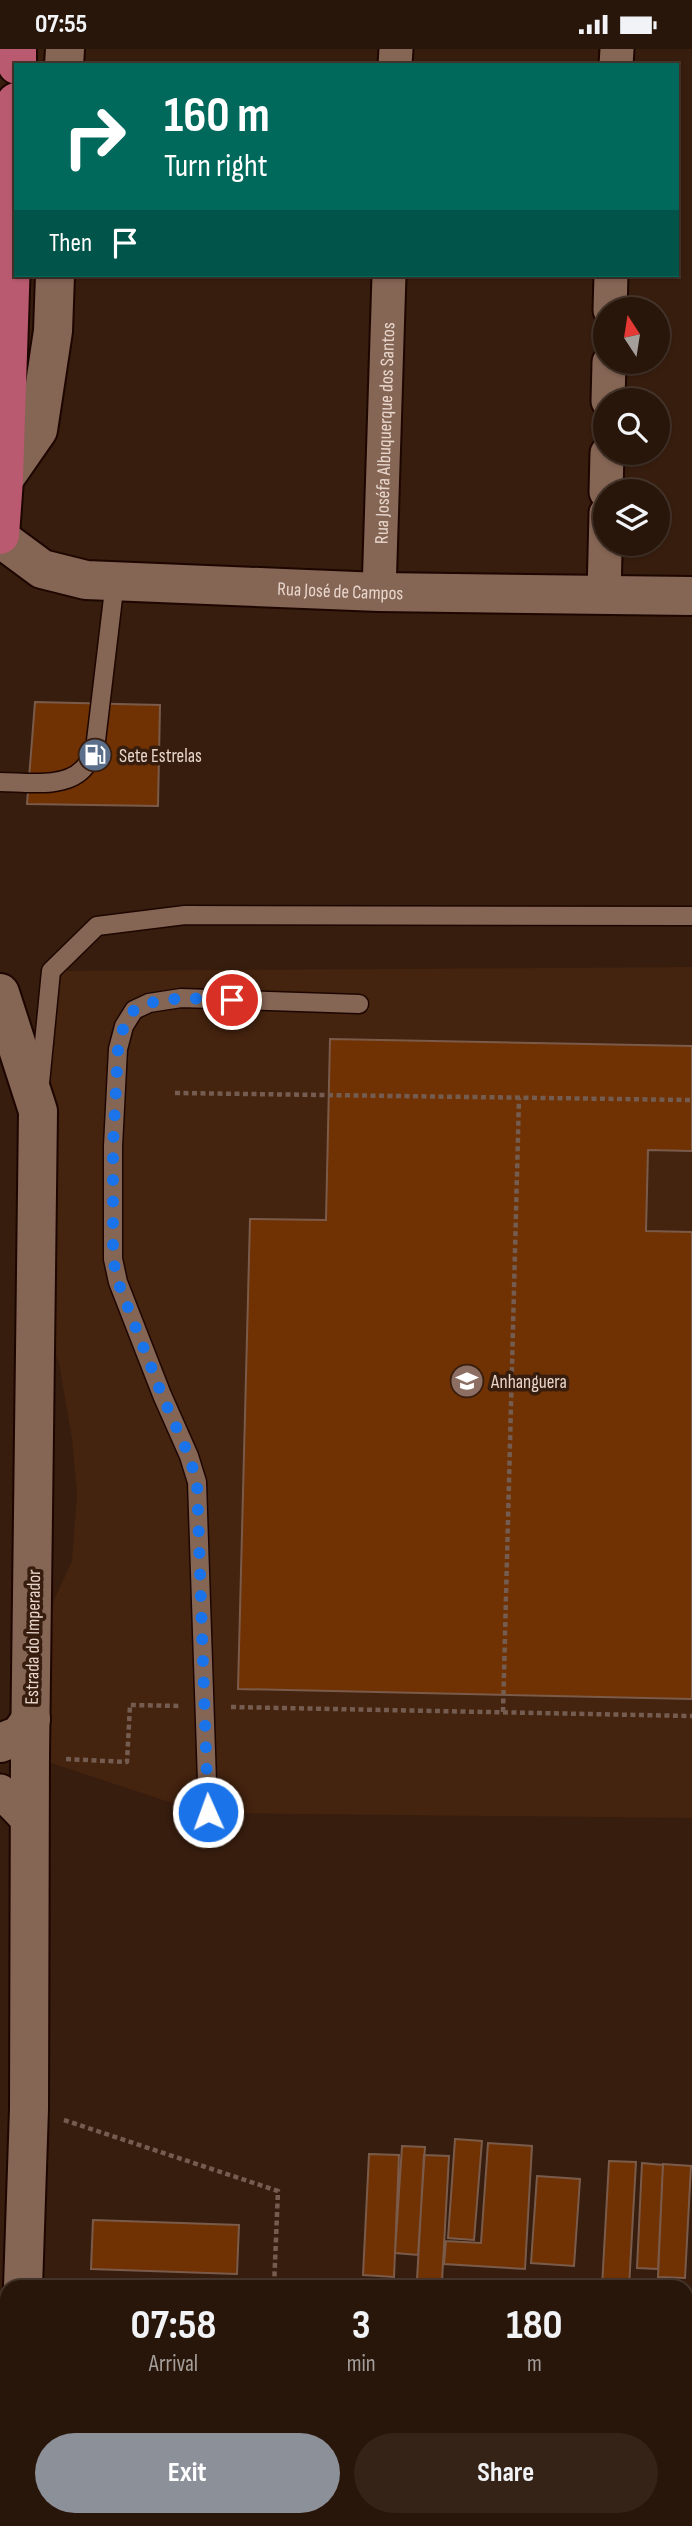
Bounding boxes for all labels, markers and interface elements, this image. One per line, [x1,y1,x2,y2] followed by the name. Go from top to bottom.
[35,9,87,40] text: 07:55
[164,87,270,146] text: 160 m
[49,91,140,182] icon: right
[164,147,268,186] text: Turn right
[106,224,144,262] icon: arrive
[49,228,92,259] text: Then
[593,297,670,375] north arrow
[593,297,670,556] map controls
[371,322,401,544] street label: Rua Joséfa Albuquerque dos Santos
[593,388,670,465] button: search
[593,479,670,556] button: layers
[277,578,404,605] street label: Rua José de Campos
[76,736,114,774] fuel station icon: Sete Estrelas
[119,745,202,768] place label: Sete Estrelas
[202,970,262,1030] pin
[213,981,251,1019] icon: arrive
[448,1362,486,1400] school or university icon: Anhanguera
[490,1371,567,1394] place label: Anhanguera
[21,1569,46,1705] street label: Estrada do Imperador
[171,1775,245,1849] position arrow
[131,2300,216,2351] text: 07:58
[352,2300,371,2351] text: 3
[506,2300,562,2351] text: 180
[149,2350,198,2378] text: Arrival
[347,2350,376,2378] text: min
[527,2350,542,2378] text: m
[35,2433,340,2513] button: Exit
[354,2433,658,2513] button: Share

